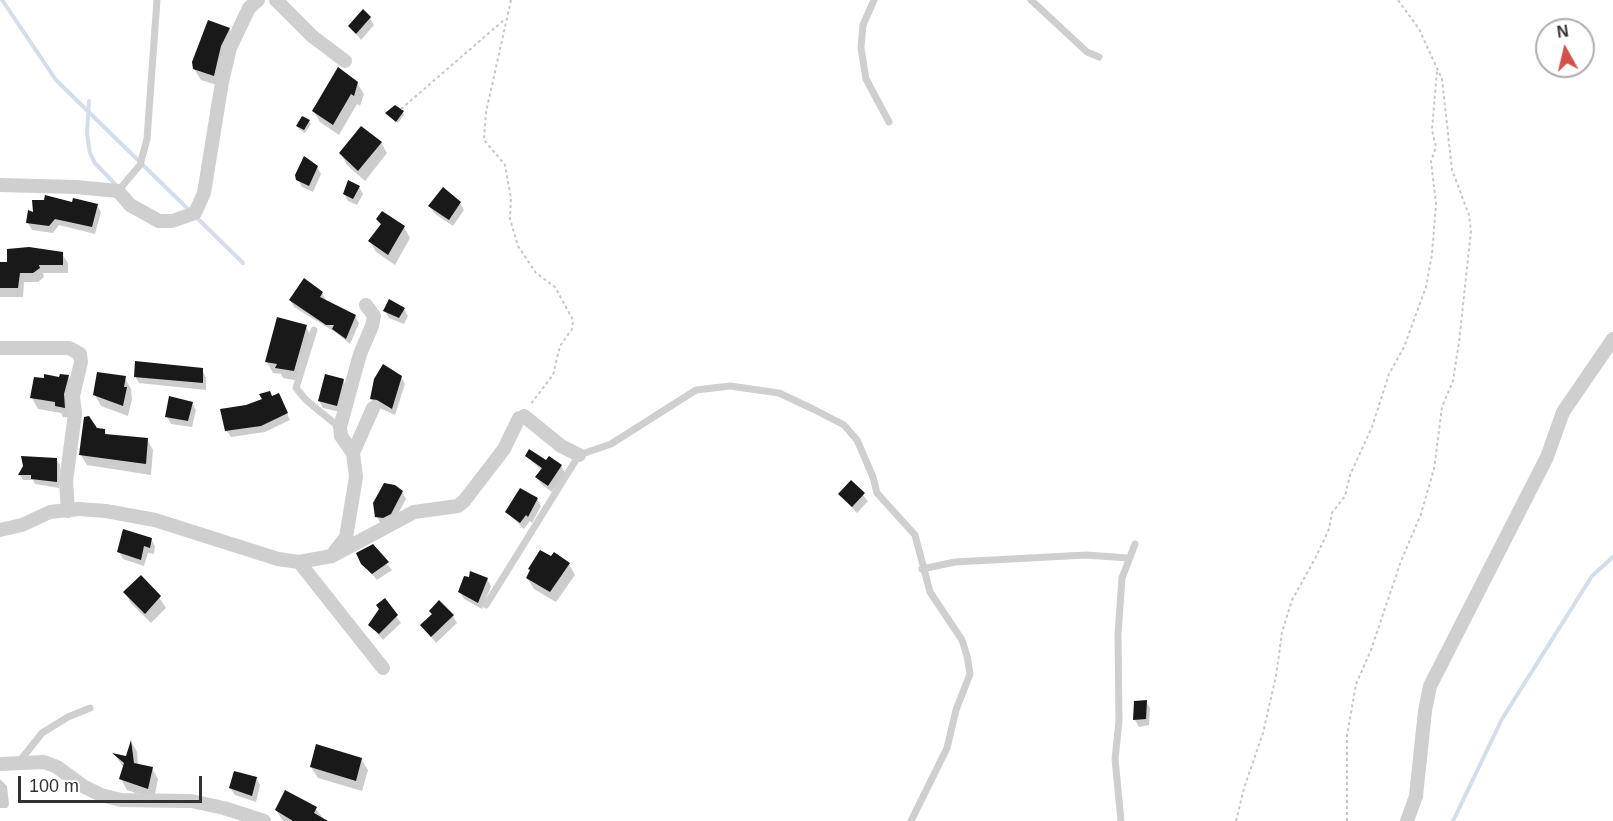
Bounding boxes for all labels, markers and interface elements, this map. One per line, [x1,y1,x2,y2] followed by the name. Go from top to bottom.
[1535,18,1595,78] north arrow
[1556,22,1570,41] text: N
[21,764,206,802] scale bar
[29,776,79,796] text: 100 m

